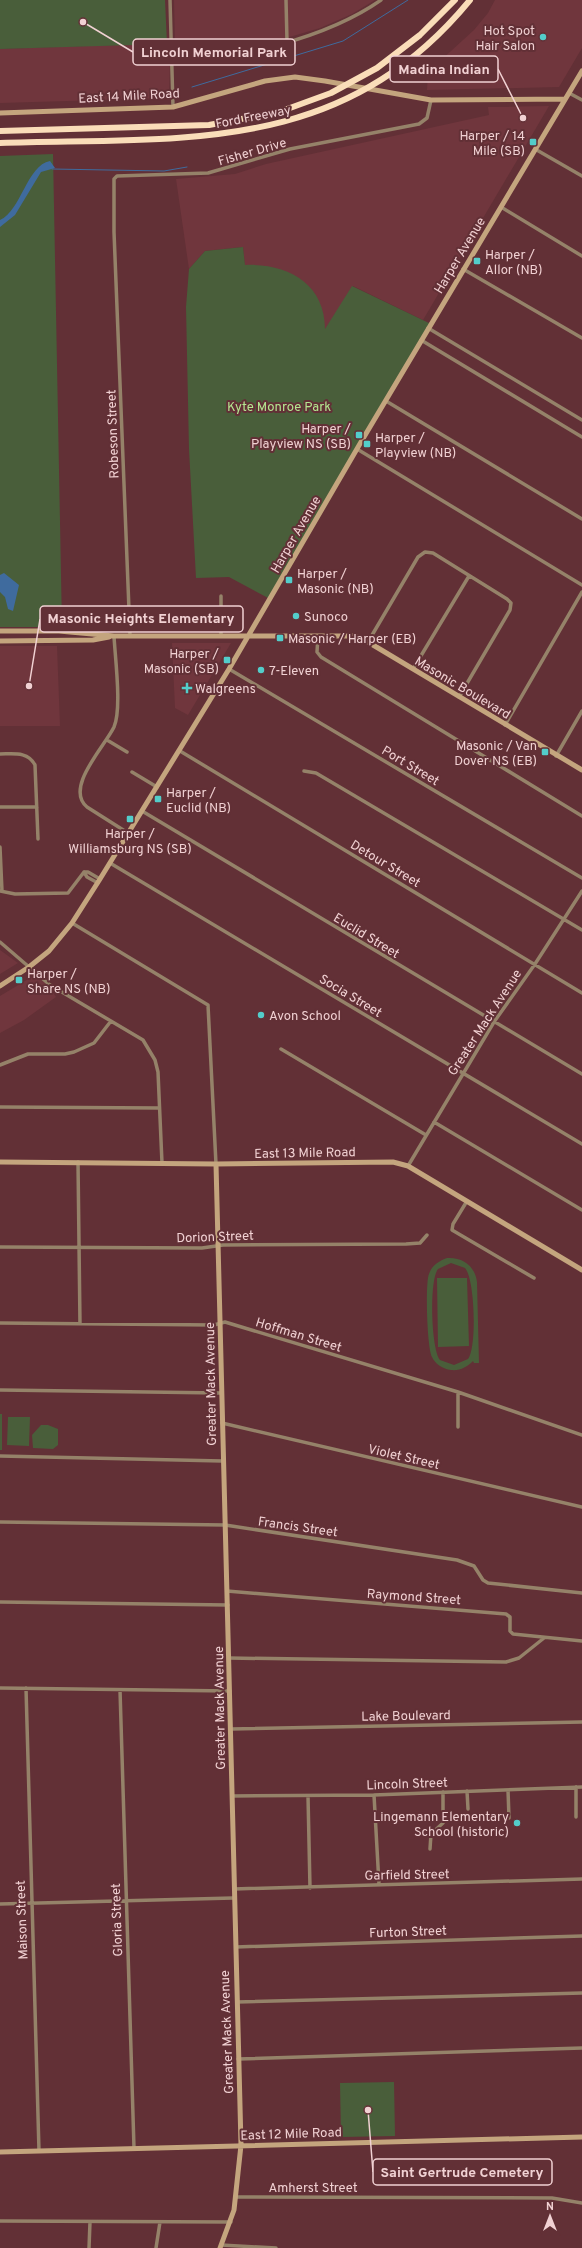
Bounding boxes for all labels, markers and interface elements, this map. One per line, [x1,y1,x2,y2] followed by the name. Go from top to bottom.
[475,24,535,55] place label: Hot Spot Hair Salon
[538,32,548,42] marker: Hot Spot Hair Salon
[133,39,295,65] callout: Lincoln Memorial Park
[141,45,287,62] text: Lincoln Memorial Park
[390,56,498,82] callout: Madina Indian
[398,62,490,79] text: Madina Indian
[78,86,180,108] street label: East 14 Mile Road
[214,103,293,133] street label: Ford Freeway
[459,129,525,160] place label: Harper / 14 Mile (SB)
[217,136,289,170] street label: Fisher Drive
[528,137,538,147] marker: Harper / 14 Mile (SB)
[432,215,490,297] street label: Harper Avenue
[485,248,542,279] place label: Harper / Allor (NB)
[472,256,482,266] marker: Harper / Allor (NB)
[104,389,124,479] street label: Robeson Street
[227,400,331,416] park label: Kyte Monroe Park
[251,422,352,453] place label: Harper / Playview NS (SB)
[354,430,364,440] marker: Harper / Playview NS (SB)
[375,431,456,462] place label: Harper / Playview (NB)
[362,439,372,449] marker: Harper / Playview (NB)
[268,494,325,576] street label: Harper Avenue
[297,567,374,598] place label: Harper / Masonic (NB)
[284,575,294,585] marker: Harper / Masonic (NB)
[40,606,243,632] callout: Masonic Heights Elementary
[304,610,348,626] place label: Sunoco
[48,611,235,628] text: Masonic Heights Elementary
[291,611,301,621] marker: Sunoco
[288,632,416,648] place label: Masonic / Harper (EB)
[275,633,285,643] marker: Masonic / Harper (EB)
[144,647,220,678] place label: Harper / Masonic (SB)
[411,654,513,724] street label: Masonic Boulevard
[222,655,232,665] marker: Harper / Masonic (SB)
[269,664,319,680] place label: 7-Eleven
[256,665,266,675] marker: 7-Eleven
[195,682,256,698] place label: Walgreens
[182,683,192,693] marker: Walgreens
[454,739,537,770] place label: Masonic / Van Dover NS (EB)
[378,743,442,790] street label: Port Street
[540,747,550,757] marker: Masonic / Van Dover NS (EB)
[166,786,231,817] place label: Harper / Euclid (NB)
[153,794,163,804] marker: Harper / Euclid (NB)
[125,814,135,824] marker: Harper / Williamsburg NS (SB)
[68,827,192,858] place label: Harper / Williamsburg NS (SB)
[347,838,423,892] street label: Detour Street
[330,911,402,963] street label: Euclid Street
[27,967,110,998] place label: Harper / Share NS (NB)
[445,967,526,1079] street label: Greater Mack Avenue
[316,972,384,1022] street label: Socia Street
[14,975,24,985] marker: Harper / Share NS (NB)
[269,1009,341,1025] place label: Avon School
[256,1010,266,1020] marker: Avon School
[254,1145,356,1163] street label: East 13 Mile Road
[176,1229,254,1247] street label: Dorion Street
[253,1315,344,1357] street label: Hoffman Street
[203,1322,221,1446] street label: Greater Mack Avenue
[366,1442,441,1474] street label: Violet Street
[257,1514,339,1542] street label: Francis Street
[366,1587,462,1609] street label: Raymond Street
[212,1646,230,1770] street label: Greater Mack Avenue
[361,1708,451,1726] street label: Lake Boulevard
[366,1776,448,1794] street label: Lincoln Street
[373,1810,509,1841] place label: Lingemann Elementary School (historic)
[512,1818,522,1828] marker: Lingemann Elementary School (historic)
[364,1867,450,1885] street label: Garfield Street
[14,1880,32,1960] street label: Maison Street
[109,1883,127,1957] street label: Gloria Street
[369,1924,447,1942] street label: Furton Street
[218,1970,238,2094] street label: Greater Mack Avenue
[240,2125,342,2145] street label: East 12 Mile Road
[373,2159,552,2185] callout: Saint Gertrude Cemetery
[381,2165,544,2182] text: Saint Gertrude Cemetery
[268,2181,358,2197] street label: Amherst Street
[530,2196,570,2236] north arrow
[546,2200,554,2214] text: N

